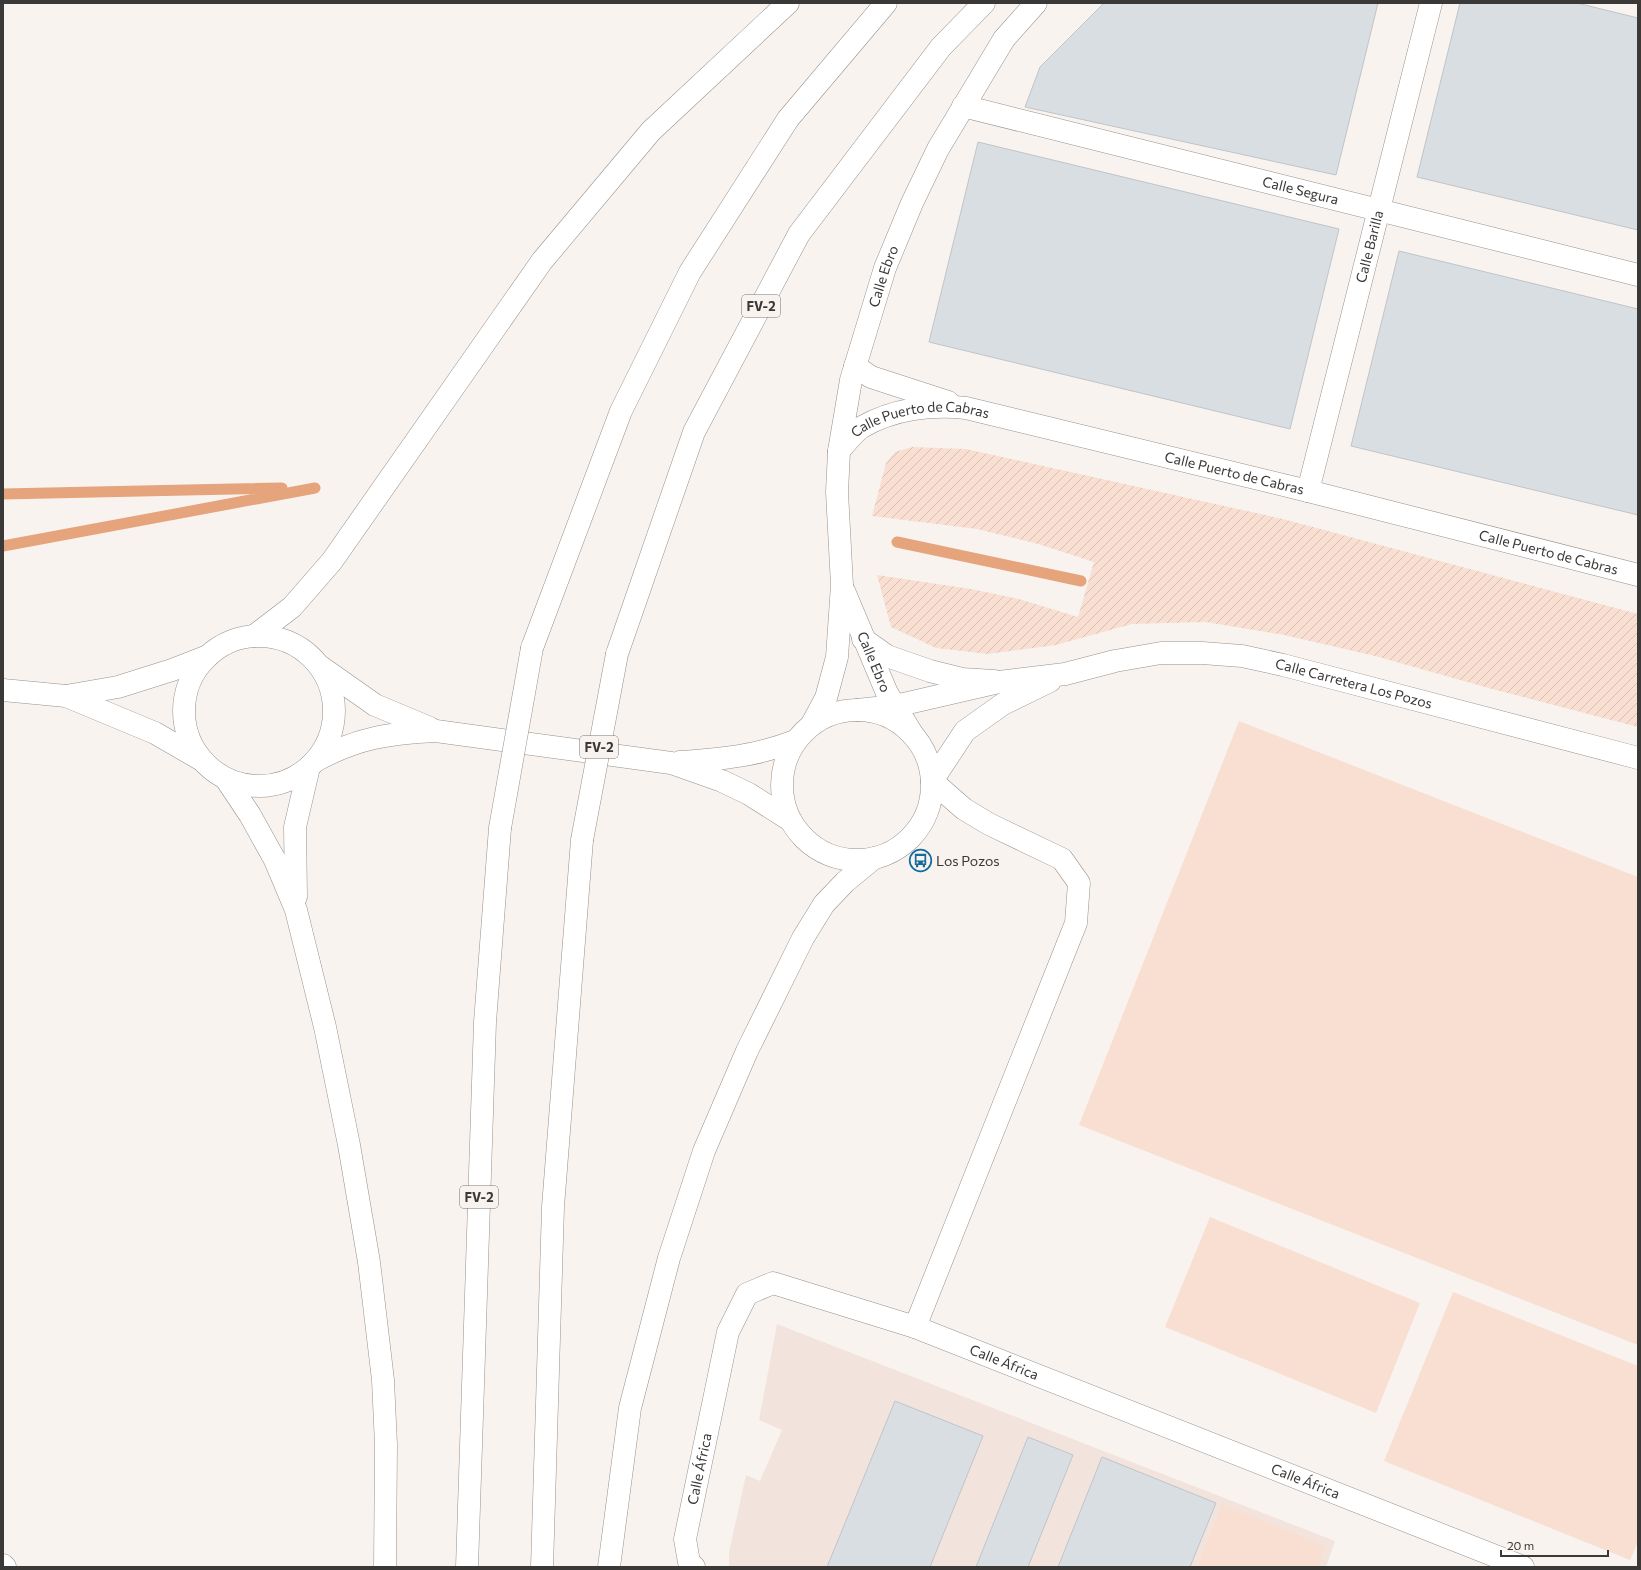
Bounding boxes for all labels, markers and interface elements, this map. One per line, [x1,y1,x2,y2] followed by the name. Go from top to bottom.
[1261,172,1341,208] street label: Calle Segura
[1352,208,1386,285] street label: Calle Barilla
[865,243,902,309] street label: Calle Ebro
[742,295,780,317] road number: FV-2
[847,398,991,440] street label: Calle Puerto de Cabras
[1163,448,1306,498] street label: Calle Puerto de Cabras
[1477,526,1620,578] street label: Calle Puerto de Cabras
[854,629,895,695] street label: Calle Ebro
[1274,655,1434,712] street label: Calle Carretera Los Pozos
[580,736,618,758] road number: FV-2
[908,848,934,874] bus stop icon: Los Pozos
[936,852,1000,869] place label: Los Pozos
[460,1186,498,1208] road number: FV-2
[967,1340,1041,1383] street label: Calle África
[683,1432,715,1506] street label: Calle África
[1269,1459,1342,1502] street label: Calle África
[1501,1532,1608,1558] scale bar
[1507,1538,1534,1552] text: 20 m

